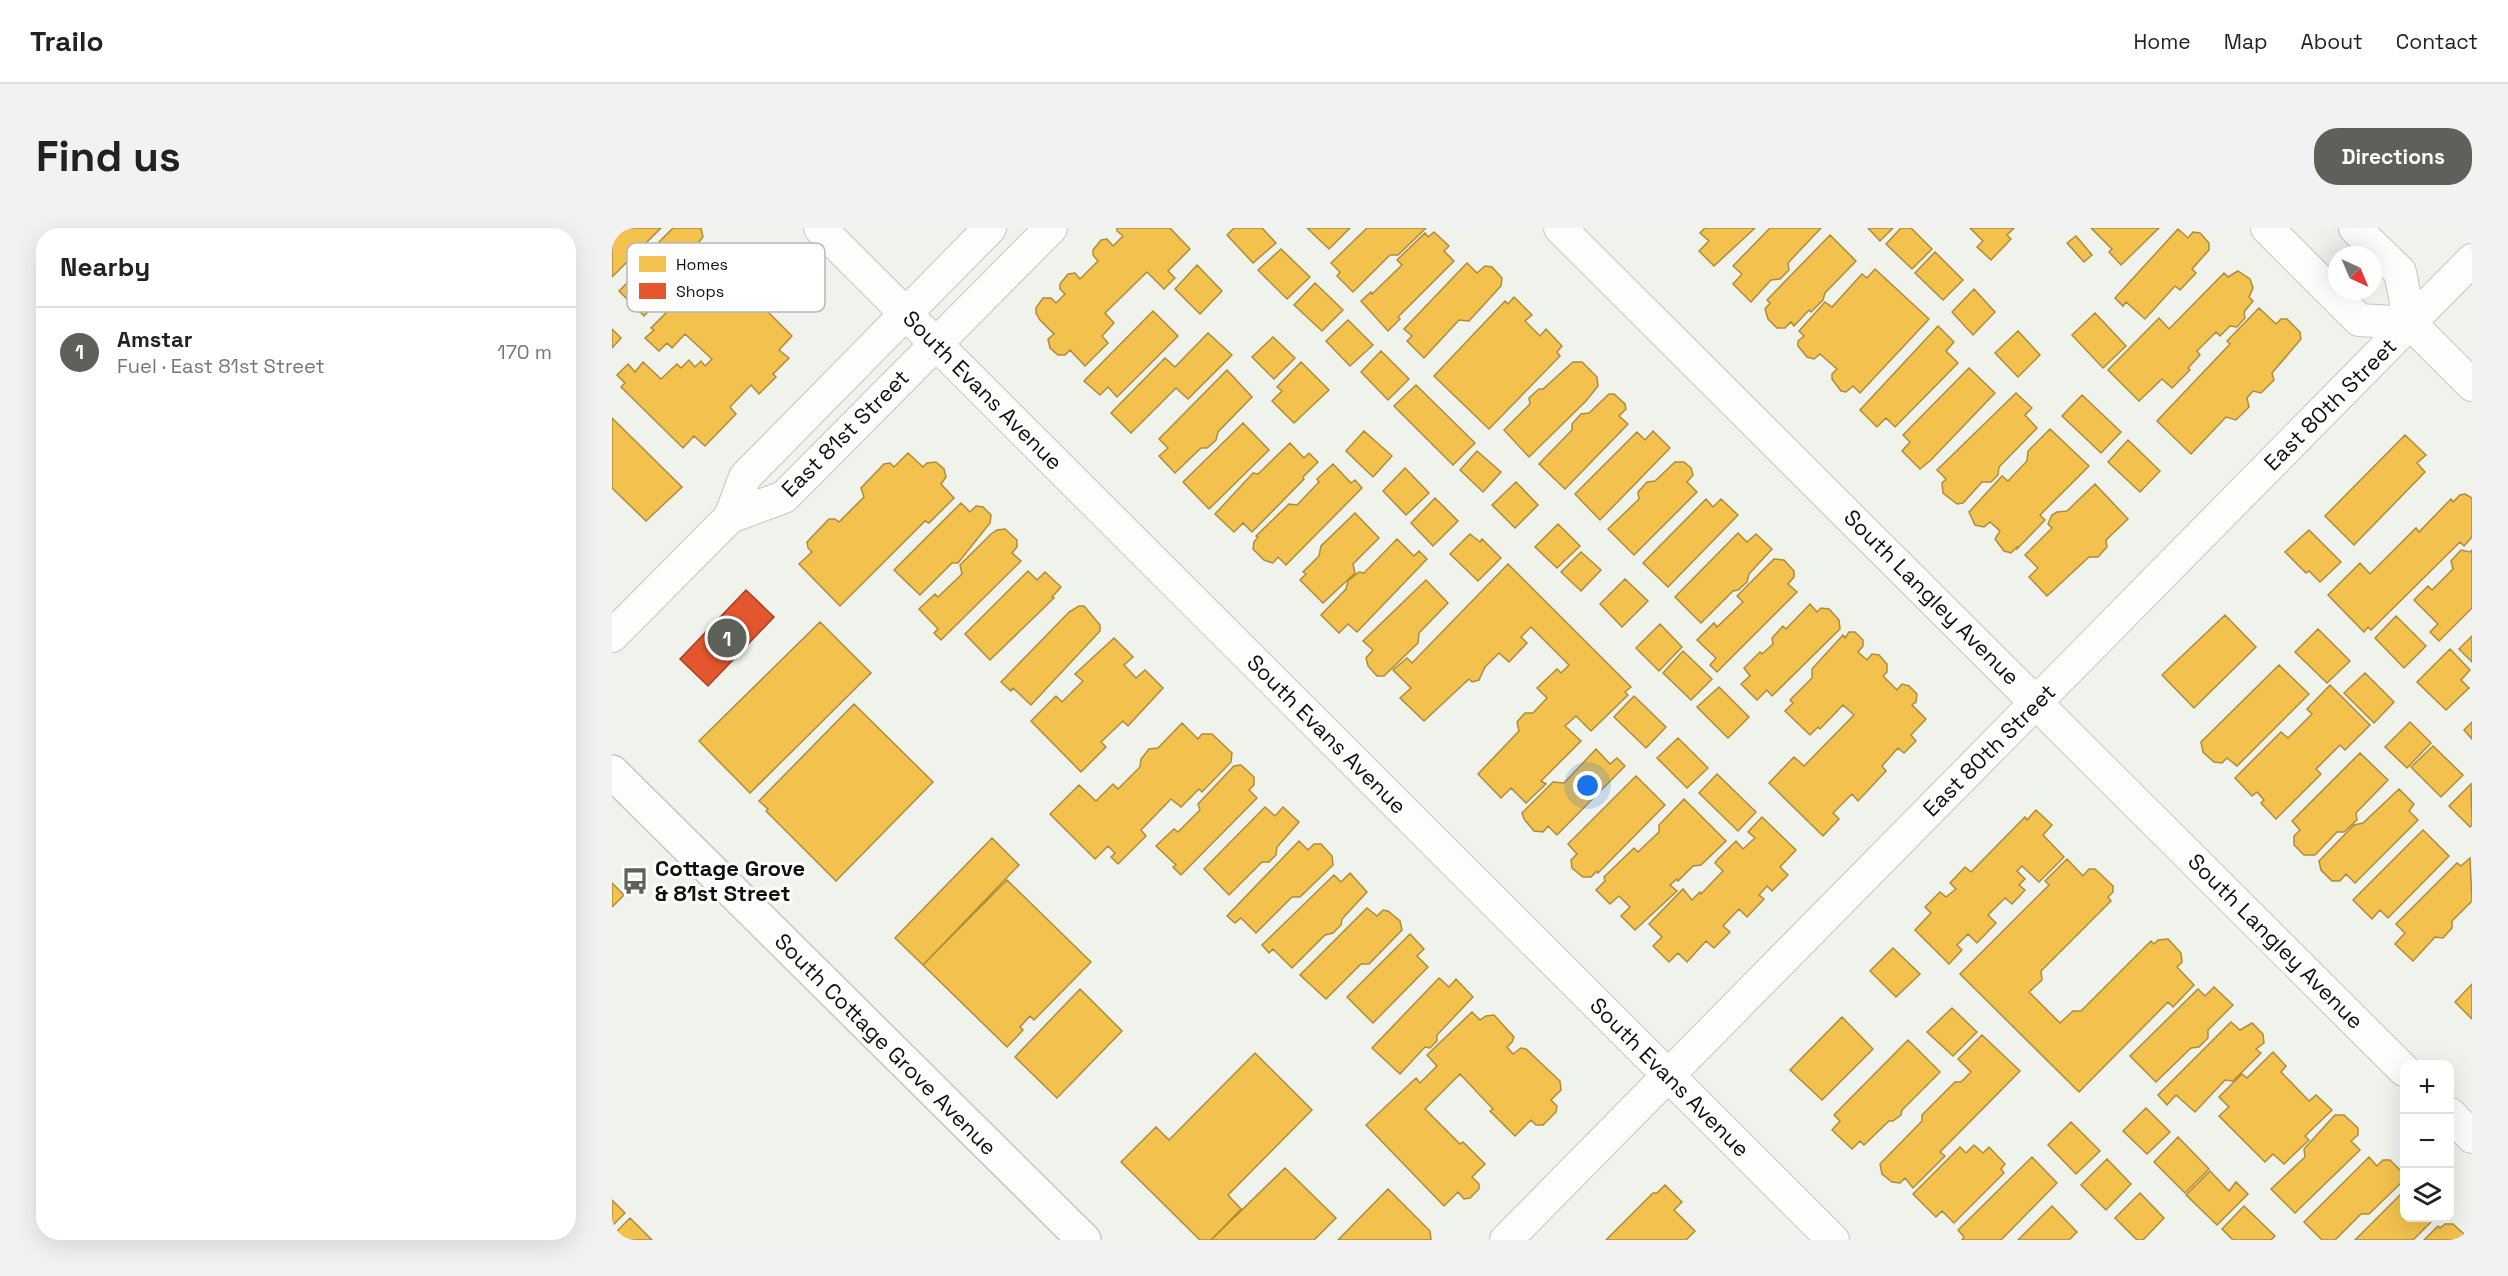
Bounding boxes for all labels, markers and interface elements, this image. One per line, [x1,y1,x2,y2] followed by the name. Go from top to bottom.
[30,23,104,59] text: Trailo
[2133,28,2191,55] text: Home
[2224,28,2268,55] text: Map
[2301,28,2363,55] text: About
[2396,28,2478,55] text: Contact
[2314,128,2472,185] button: Directions
[36,130,181,183] text: Find us
[627,243,825,312] legend
[2328,246,2382,300] north arrow
[60,250,150,284] text: Nearby
[676,254,728,275] text: Homes
[676,281,724,302] text: Shops
[897,304,1069,476] street label: South Evans Avenue
[117,325,193,353] text: Amstar
[2258,332,2402,476] street label: East 80th Street
[75,339,84,365] text: 1
[497,339,552,365] text: 170 m
[117,353,325,379] text: Fuel · East 81st Street
[775,363,915,503] street label: East 81st Street
[1838,503,2026,691] street label: South Langley Avenue
[708,616,746,660] pin: 1
[1241,648,1413,820] street label: South Evans Avenue
[1917,678,2061,822] street label: East 80th Street
[1573,771,1602,800] your location
[2182,847,2370,1035] street label: South Langley Avenue
[655,854,805,907] place label: Cottage Grove & 81st Street
[620,866,650,896] bus stop icon: Cottage Grove & 81st Street
[769,927,1003,1161] street label: South Cottage Grove Avenue
[1584,991,1756,1163] street label: South Evans Avenue
[2400,1060,2454,1222] map controls
[2400,1060,2454,1114] button: +
[2400,1114,2454,1168] button: −
[2400,1168,2454,1222] button: layers

